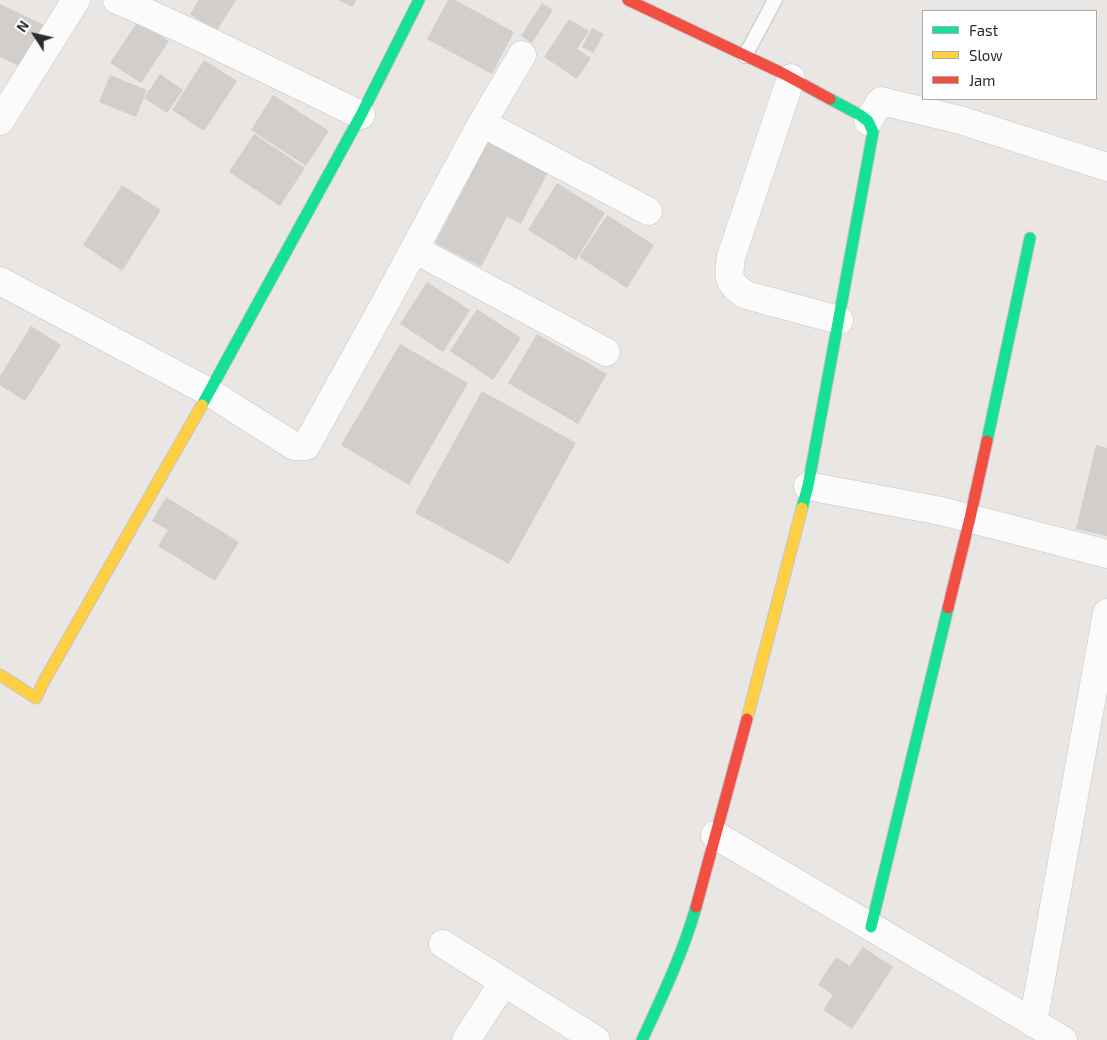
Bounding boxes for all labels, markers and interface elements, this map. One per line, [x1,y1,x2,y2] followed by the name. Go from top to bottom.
[10,10,60,60] north arrow
[922,10,1097,100] legend
[12,17,32,35] text: N
[969,21,998,39] text: Fast
[969,46,1003,64] text: Slow
[969,71,995,89] text: Jam

